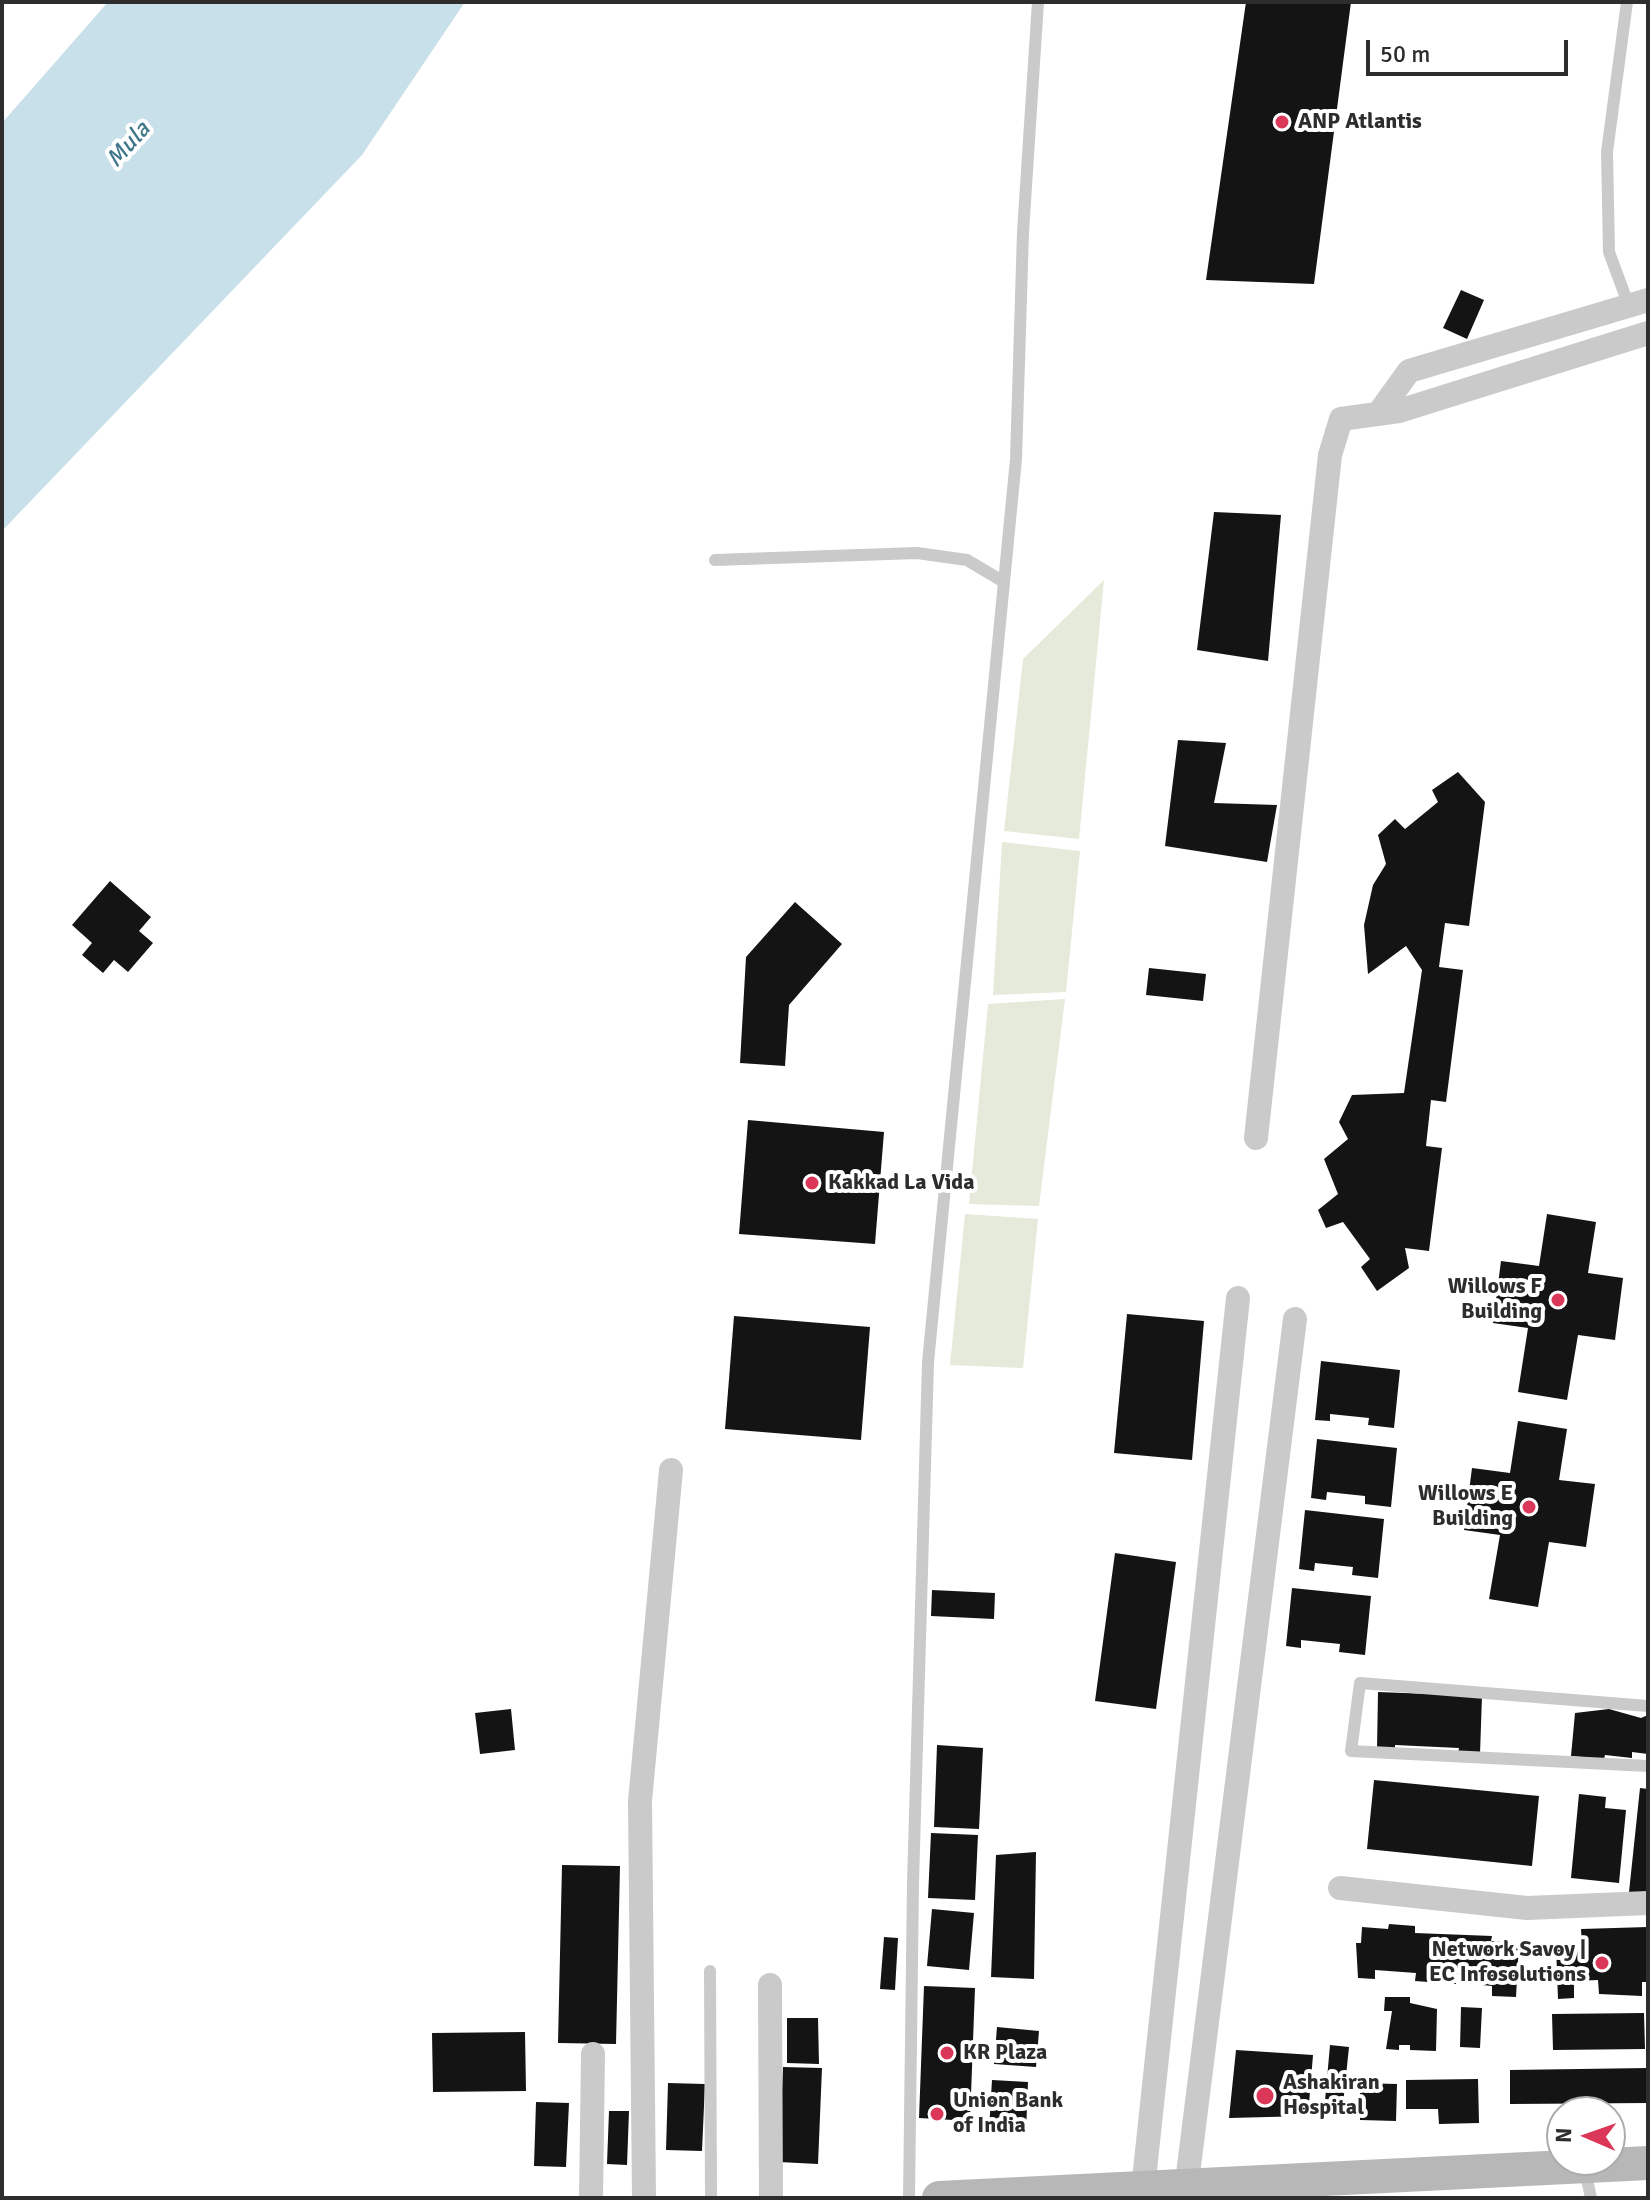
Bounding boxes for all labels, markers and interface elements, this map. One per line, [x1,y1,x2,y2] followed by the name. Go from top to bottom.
[1370,24,1572,74] scale bar
[1380,39,1430,69] text: 50 m
[1298,109,1422,135] place label: ANP Atlantis
[1273,113,1291,131] marker: ANP Atlantis
[101,116,157,174] water label: Mula
[828,1170,974,1196] place label: Kakkad La Vida
[803,1174,821,1192] marker: Kakkad La Vida
[1448,1274,1542,1326] place label: Willows F Building
[1549,1291,1567,1309] marker: Willows F Building
[1418,1481,1513,1532] place label: Willows E Building
[1520,1498,1538,1516] marker: Willows E Building
[1429,1937,1586,1988] place label: Network Savoy | EC Infosolutions
[1593,1954,1611,1972] marker: Network Savoy | EC Infosolutions
[963,2040,1047,2066] place label: KR Plaza
[938,2044,956,2062] marker: KR Plaza
[1283,2070,1380,2122] place label: Ashakiran Hospital
[1254,2085,1276,2107] marker: Ashakiran Hospital
[953,2088,1063,2140] place label: Union Bank of India
[1546,2096,1626,2176] north arrow
[928,2105,946,2123] marker: Union Bank of India
[1550,2127,1577,2143] text: N

